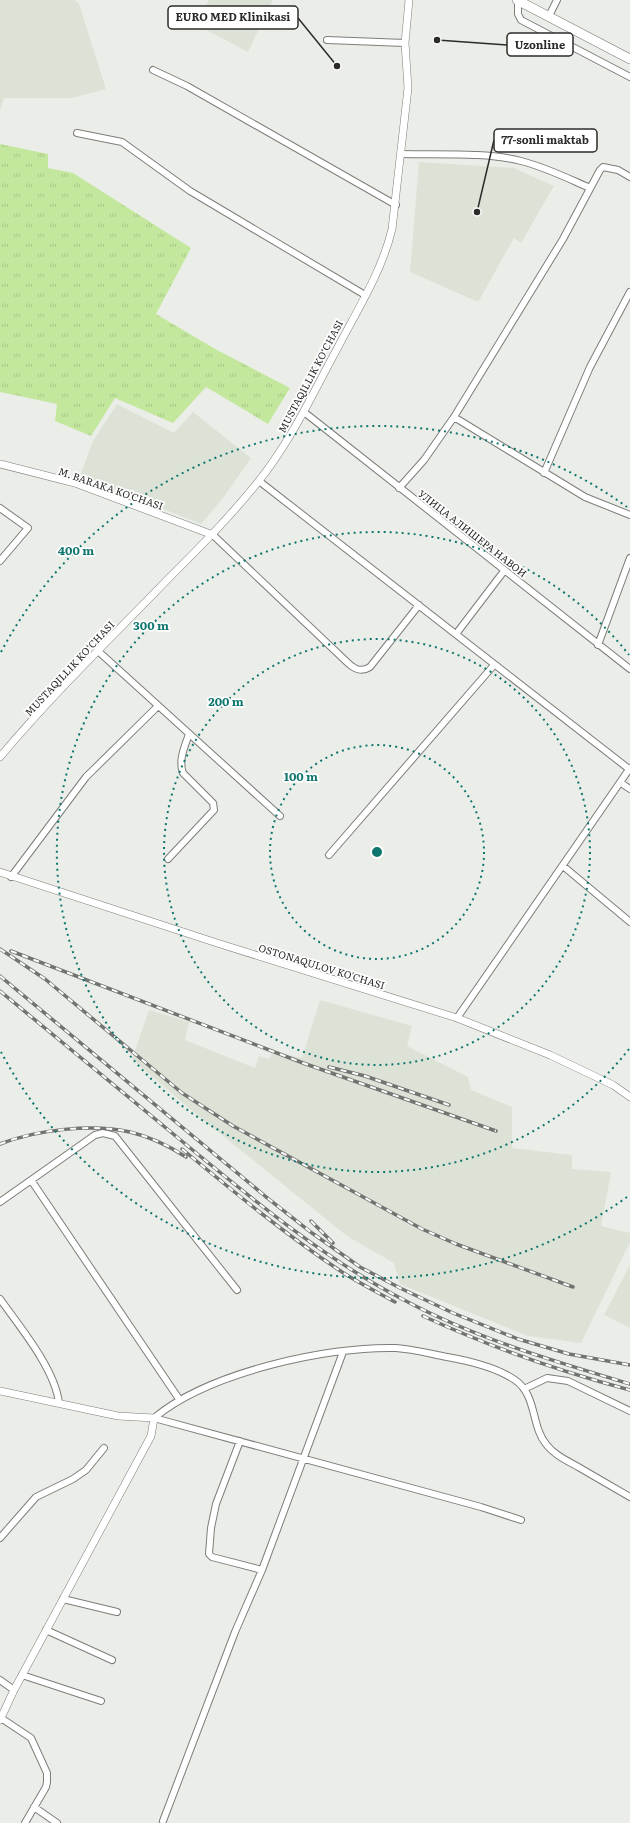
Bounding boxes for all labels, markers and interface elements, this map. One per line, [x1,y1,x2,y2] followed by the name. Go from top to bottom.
[168,6,298,29] callout: EURO MED Klinikasi
[176,8,290,24] text: EURO MED Klinikasi
[507,33,573,56] callout: Uzonline
[515,36,565,52] text: Uzonline
[494,129,597,152] callout: 77-sonli maktab
[501,131,589,147] text: 77-sonli maktab
[274,317,346,435] street label: MUSTAQILLIK KO‘CHASI
[56,463,166,513] street label: M. BARAKA KO'CHASI
[415,486,531,580] street label: УЛИЦА АЛИШЕРА НАВОИ
[58,541,94,559] text: 400 m
[133,616,169,634] text: 300 m
[21,617,117,719] street label: MUSTAQILLIK KO‘CHASI
[208,692,244,710] text: 200 m
[284,767,318,785] text: 100 m
[370,845,384,859] centre of rings
[257,940,387,992] street label: OSTONAQULOV KO'CHASI

